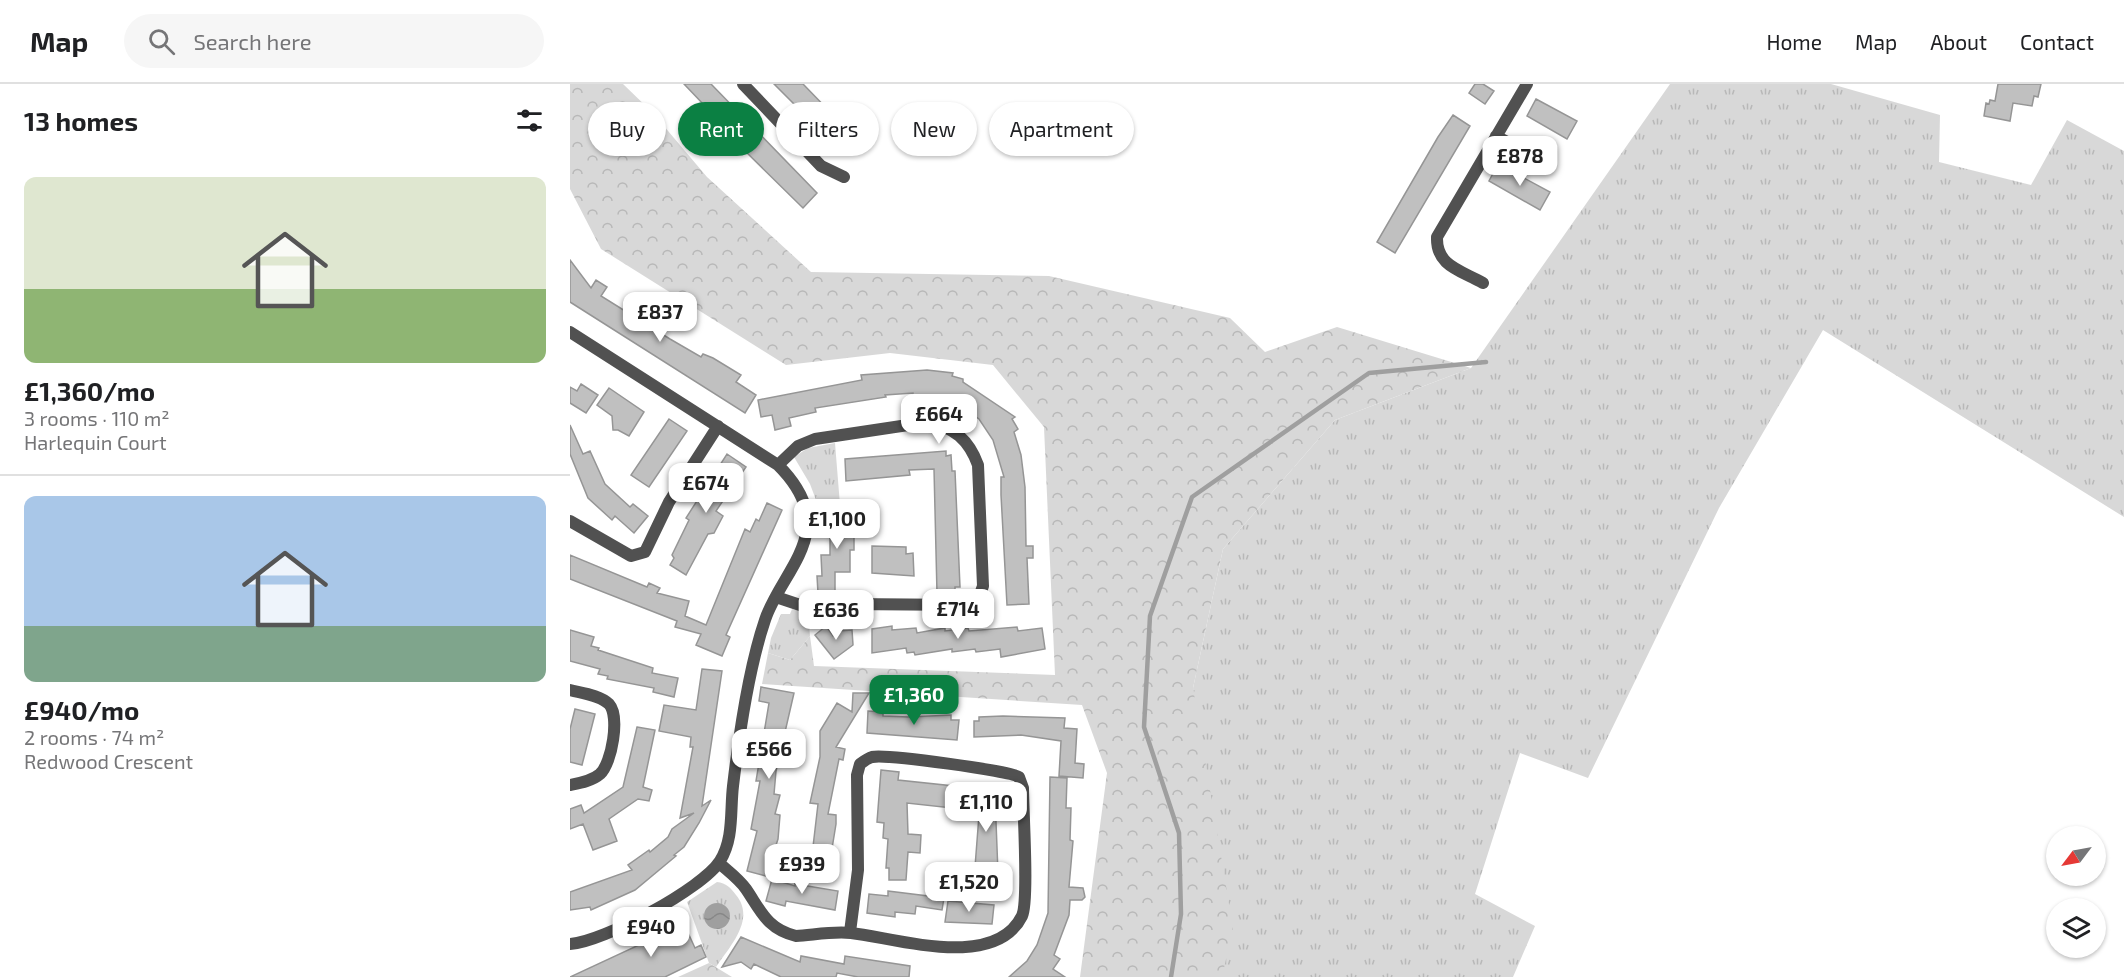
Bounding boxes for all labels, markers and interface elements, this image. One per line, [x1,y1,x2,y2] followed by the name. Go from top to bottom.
[124,14,544,68] search box
[30,24,88,58] text: Map
[145,25,178,58] icon: search
[193,28,312,54] text: Search here
[1766,29,1822,54] text: Home
[1855,29,1897,54] text: Map
[1930,29,1987,54] text: About
[2020,29,2094,54] text: Contact
[588,102,666,156] chip: Buy
[678,102,764,156] chip: Rent
[776,102,879,156] chip: Filters
[891,102,977,156] chip: New
[989,102,1134,156] chip: Apartment
[513,104,546,137] icon: filters
[24,105,138,136] text: 13 homes
[1484,136,1556,187] pin: £878
[1496,143,1544,167] text: £878
[231,216,339,324] icon: home
[624,292,696,343] pin: £837
[637,299,683,323] text: £837
[24,375,155,406] text: £1,360/mo
[903,394,975,445] pin: £664
[915,401,963,425] text: £664
[24,406,170,430] text: 3 rooms · 110 m²
[24,430,167,454] text: Harlequin Court
[670,463,742,514] pin: £674
[683,470,729,494] text: £674
[788,499,886,550] pin: £1,100
[808,506,866,530] text: £1,100
[231,535,339,643] icon: home
[922,589,994,640] pin: £714
[800,590,872,641] pin: £636
[936,596,980,620] text: £714
[813,597,859,621] text: £636
[865,675,963,726] pin: £1,360
[884,682,944,706] text: £1,360
[24,694,139,725] text: £940/mo
[24,725,164,749] text: 2 rooms · 74 m²
[733,729,805,780] pin: £566
[746,736,792,760] text: £566
[24,749,193,773] text: Redwood Crescent
[937,782,1035,833] pin: £1,110
[959,789,1013,813] text: £1,110
[2046,826,2106,886] north arrow
[2046,826,2106,958] map controls
[766,844,838,895] pin: £939
[779,851,825,875] text: £939
[920,862,1018,913] pin: £1,520
[939,869,999,893] text: £1,520
[2046,898,2106,958] button: layers
[615,907,687,958] pin: £940
[627,914,675,938] text: £940

